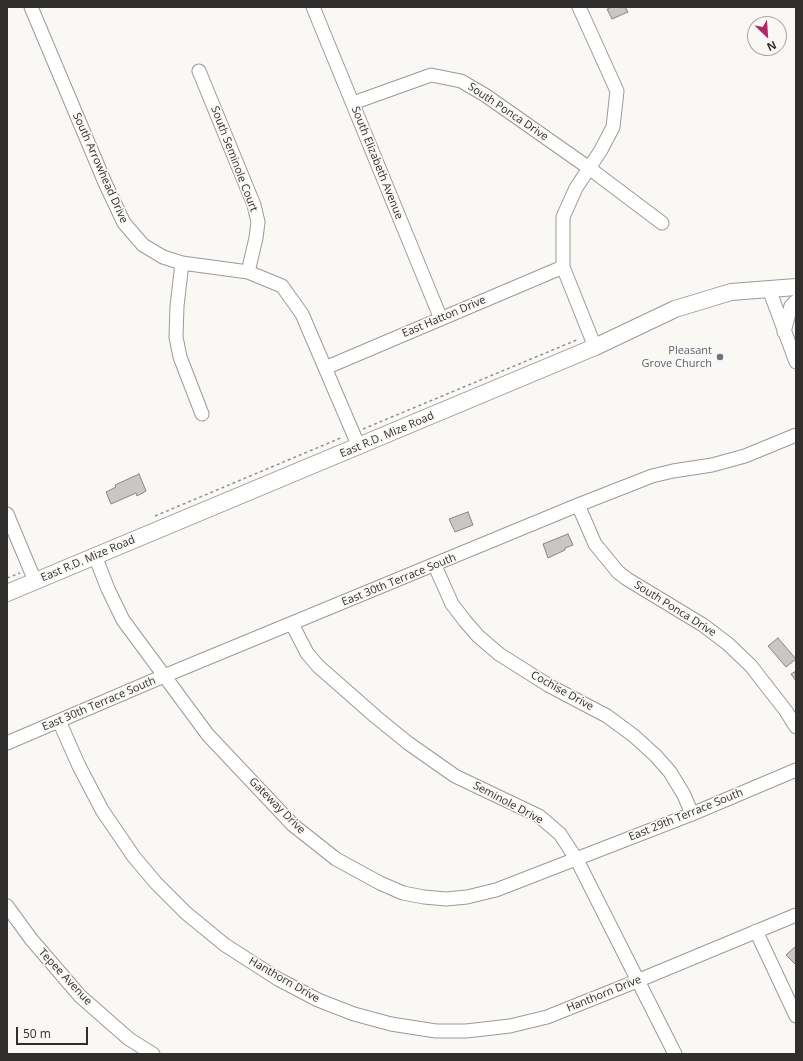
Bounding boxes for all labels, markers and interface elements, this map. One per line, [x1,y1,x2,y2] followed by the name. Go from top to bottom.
[747,16,787,56] north arrow
[765,38,779,55] text: N
[465,80,551,144] street label: South Ponca Drive
[208,104,260,214] street label: South Seminole Court
[348,105,406,221] street label: South Elizabeth Avenue
[70,111,130,225] street label: South Arrowhead Drive
[400,293,488,341] street label: East Hatton Drive
[641,344,712,370] place label: Pleasant Grove Church
[715,352,725,362] marker: Pleasant Grove Church
[338,409,436,461] street label: East R.D. Mize Road
[39,533,137,585] street label: East R.D. Mize Road
[340,551,458,609] street label: East 30th Terrace South
[632,578,718,640] street label: South Ponca Drive
[528,668,596,714] street label: Cochise Drive
[40,674,158,734] street label: East 30th Terrace South
[246,775,308,837] street label: Gateway Drive
[471,779,545,827] street label: Seminole Drive
[627,786,745,844] street label: East 29th Terrace South
[35,946,95,1008] street label: Tepee Avenue
[246,954,322,1006] street label: Hanthorn Drive
[565,973,643,1015] street label: Hanthorn Drive
[18,1019,90,1045] scale bar
[23,1025,51,1042] text: 50 m

